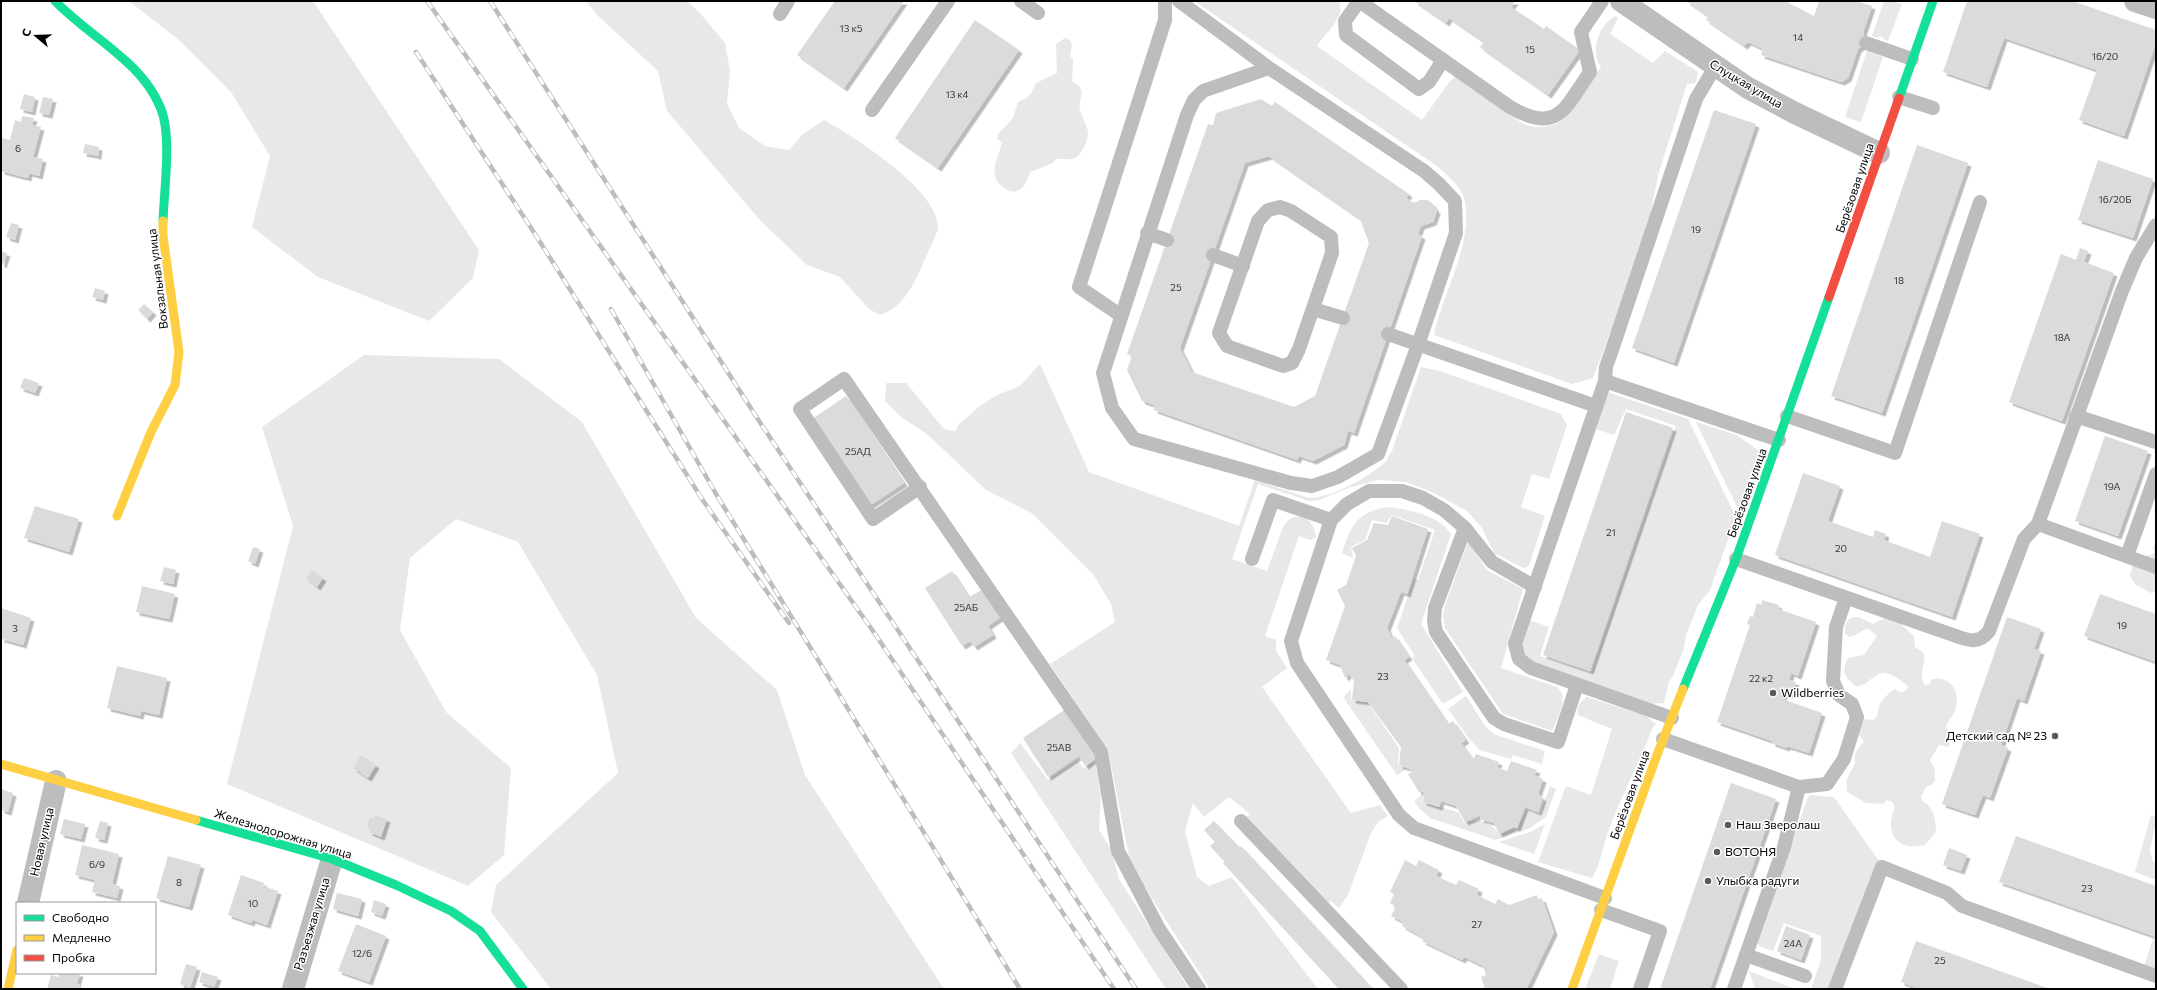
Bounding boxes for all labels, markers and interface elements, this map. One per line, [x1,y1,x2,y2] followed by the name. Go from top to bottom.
[16,16,56,56] north arrow
[840,22,863,34] house number: 13 к5
[19,26,34,38] text: С
[1793,31,1803,43] house number: 14
[1525,43,1535,55] house number: 15
[2092,50,2118,62] house number: 16/20
[1708,56,1785,110] street label: Слуцкая улица
[945,88,969,100] house number: 13 к4
[1832,141,1876,234] street label: Берёзовая улица
[15,142,21,154] house number: 6
[2099,193,2131,205] house number: 16/20Б
[1691,223,1701,235] house number: 19
[144,228,170,330] street label: Вокзальная улица
[1894,274,1904,286] house number: 18
[1170,281,1182,293] house number: 25
[2053,331,2071,343] house number: 18А
[845,445,871,457] house number: 25АД
[1723,446,1769,539] street label: Берёзовая улица
[2103,480,2121,492] house number: 19А
[1606,526,1616,538] house number: 21
[1835,542,1847,554] house number: 20
[954,601,978,613] house number: 25АБ
[2117,619,2127,631] house number: 19
[12,622,18,634] house number: 3
[1377,670,1389,682] house number: 23
[1749,672,1773,684] house number: 22 к2
[1781,685,1844,699] place label: Wildberries
[1768,688,1778,698] marker: Wildberries
[1946,728,2047,742] place label: Детский сад № 23
[2050,731,2060,741] marker: Детский сад № 23
[1047,741,1072,753] house number: 25АВ
[1606,748,1652,841] street label: Берёзовая улица
[213,805,354,861] street label: Железнодорожная улица
[26,806,56,878] street label: Новая улица
[1736,817,1820,831] place label: Наш Зверолаш
[1723,820,1733,830] marker: Наш Зверолаш
[1725,844,1776,858] place label: ВОТОНЯ
[1712,847,1722,857] marker: ВОТОНЯ
[89,858,105,870] house number: 6/9
[1716,873,1799,887] place label: Улыбка радуги
[176,876,182,888] house number: 8
[290,876,332,972] street label: Разъезжая улица
[1703,876,1713,886] marker: Улыбка радуги
[2081,882,2093,894] house number: 23
[248,897,258,909] house number: 10
[16,902,156,974] legend
[52,910,109,924] text: Свободно
[1472,918,1482,930] house number: 27
[52,930,111,944] text: Медленно
[1784,937,1802,949] house number: 24А
[352,947,372,959] house number: 12/6
[52,950,95,964] text: Пробка
[1934,954,1946,966] house number: 25

